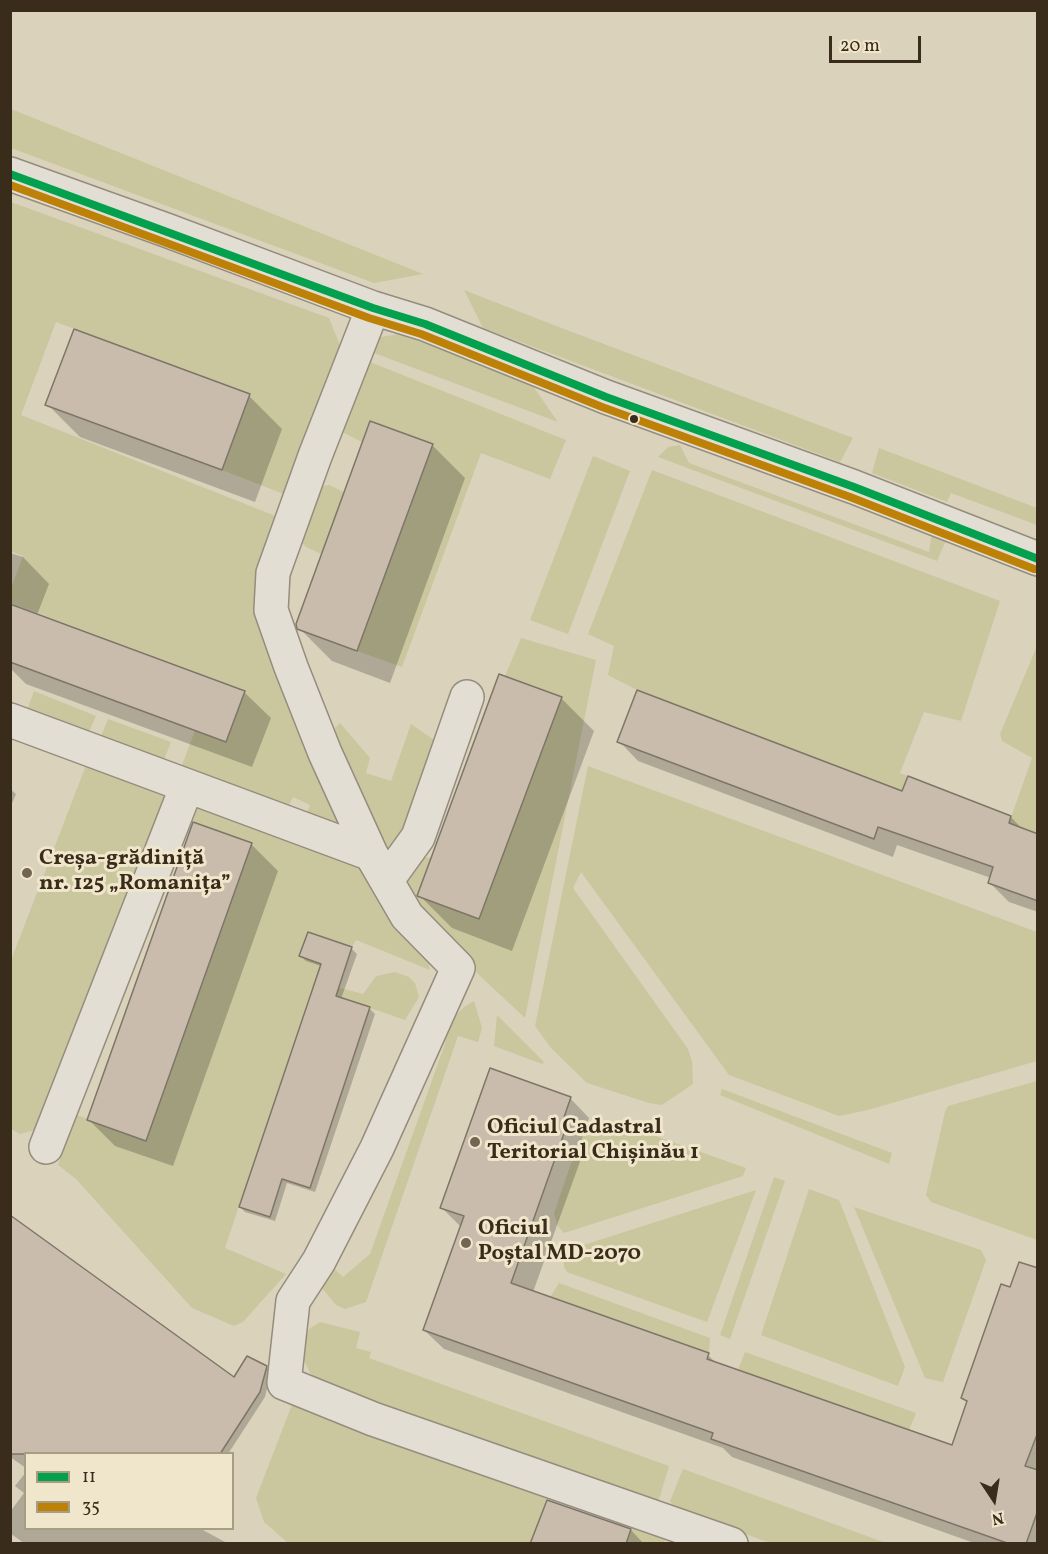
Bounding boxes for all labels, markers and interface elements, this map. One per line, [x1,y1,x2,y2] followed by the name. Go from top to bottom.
[832,24,924,62] scale bar
[840,34,880,59] text: 20 m
[628,413,640,425] unlabelled marker
[39,847,231,898] place label: Creșa-grădiniță nr. 125 „Romanița”
[20,866,34,880] marker: Creșa-grădiniță nr. 125 „Romanița”
[487,1116,699,1168] place label: Oficiul Cadastral Teritorial Chișinău 1
[468,1135,482,1149] marker: Oficiul Cadastral Teritorial Chișinău 1
[478,1217,641,1268] place label: Oficiul Poștal MD-2070
[459,1236,473,1250] marker: Oficiul Poștal MD-2070
[24,1452,234,1530] legend
[82,1465,96,1490] text: 11
[964,1470,1024,1530] north arrow
[82,1495,100,1520] text: 35
[990,1506,1006,1530] text: N

